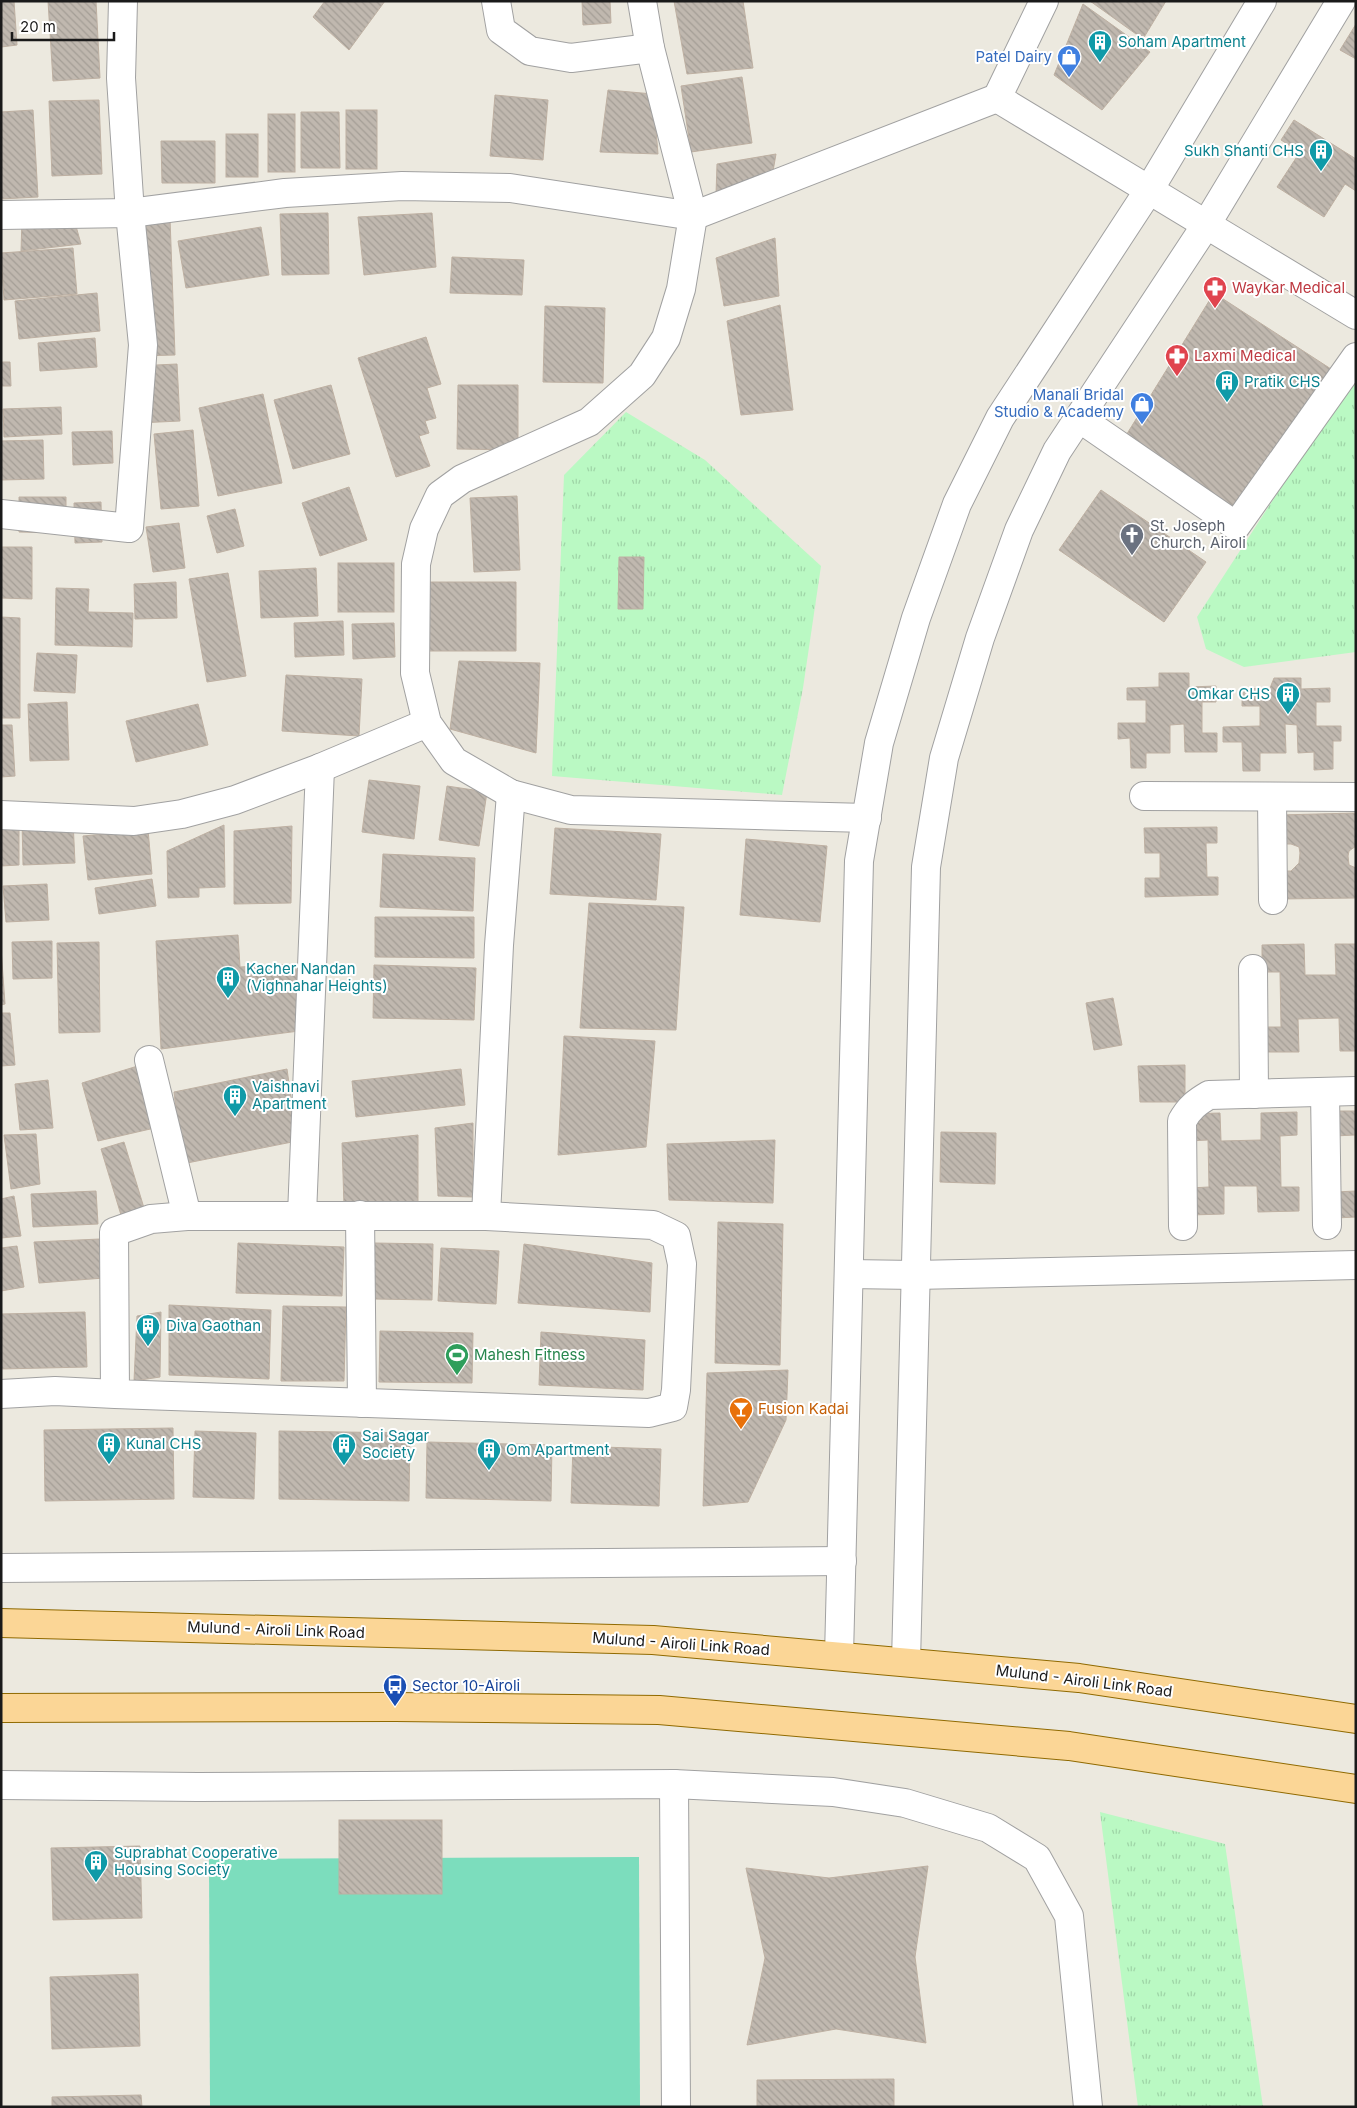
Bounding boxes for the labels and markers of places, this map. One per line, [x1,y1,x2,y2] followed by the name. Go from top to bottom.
[1087,29,1113,63] building icon: Soham Apartment
[1118,32,1246,51] place label: Soham Apartment
[1056,44,1082,78] shop icon: Patel Dairy
[975,47,1053,66] place label: Patel Dairy
[1308,138,1334,172] building icon: Sukh Shanti CHS
[1184,141,1304,160] place label: Sukh Shanti CHS
[1202,275,1228,309] pharmacy icon: Waykar Medical
[1232,278,1345,297] place label: Waykar Medical
[1164,343,1190,377] pharmacy icon: Laxmi Medical
[1194,346,1296,365] place label: Laxmi Medical
[1214,369,1240,403] building icon: Pratik CHS
[1244,372,1320,391] place label: Pratik CHS
[994,385,1125,421] place label: Manali Bridal Studio & Academy
[1129,391,1155,425] shop icon: Manali Bridal Studio & Academy
[1150,516,1246,552] place label: St. Joseph Church, Airoli
[1119,522,1145,556] church icon: St. Joseph Church, Airoli
[1275,681,1301,715] building icon: Omkar CHS
[1187,684,1270,703] place label: Omkar CHS
[246,959,388,995] place label: Kacher Nandan (Vighnahar Heights)
[215,965,241,999] building icon: Kacher Nandan (Vighnahar Heights)
[252,1077,327,1113] place label: Vaishnavi Apartment
[222,1083,248,1117] building icon: Vaishnavi Apartment
[135,1313,161,1347] building icon: Diva Gaothan
[166,1316,261,1335] place label: Diva Gaothan
[444,1342,470,1376] sports icon: Mahesh Fitness
[474,1345,586,1364] place label: Mahesh Fitness
[728,1396,754,1430] bar icon: Fusion Kadai
[758,1399,849,1418] place label: Fusion Kadai
[362,1426,430,1462] place label: Sai Sagar Society
[96,1431,122,1465] building icon: Kunal CHS
[331,1432,357,1466] building icon: Sai Sagar Society
[126,1434,201,1453] place label: Kunal CHS
[476,1437,502,1471] building icon: Om Apartment
[506,1440,609,1459] place label: Om Apartment
[382,1673,408,1707] bus stop icon: Sector 10-Airoli
[412,1676,520,1695] place label: Sector 10-Airoli
[114,1843,278,1879] place label: Suprabhat Cooperative Housing Society
[83,1849,109,1883] building icon: Suprabhat Cooperative Housing Society

